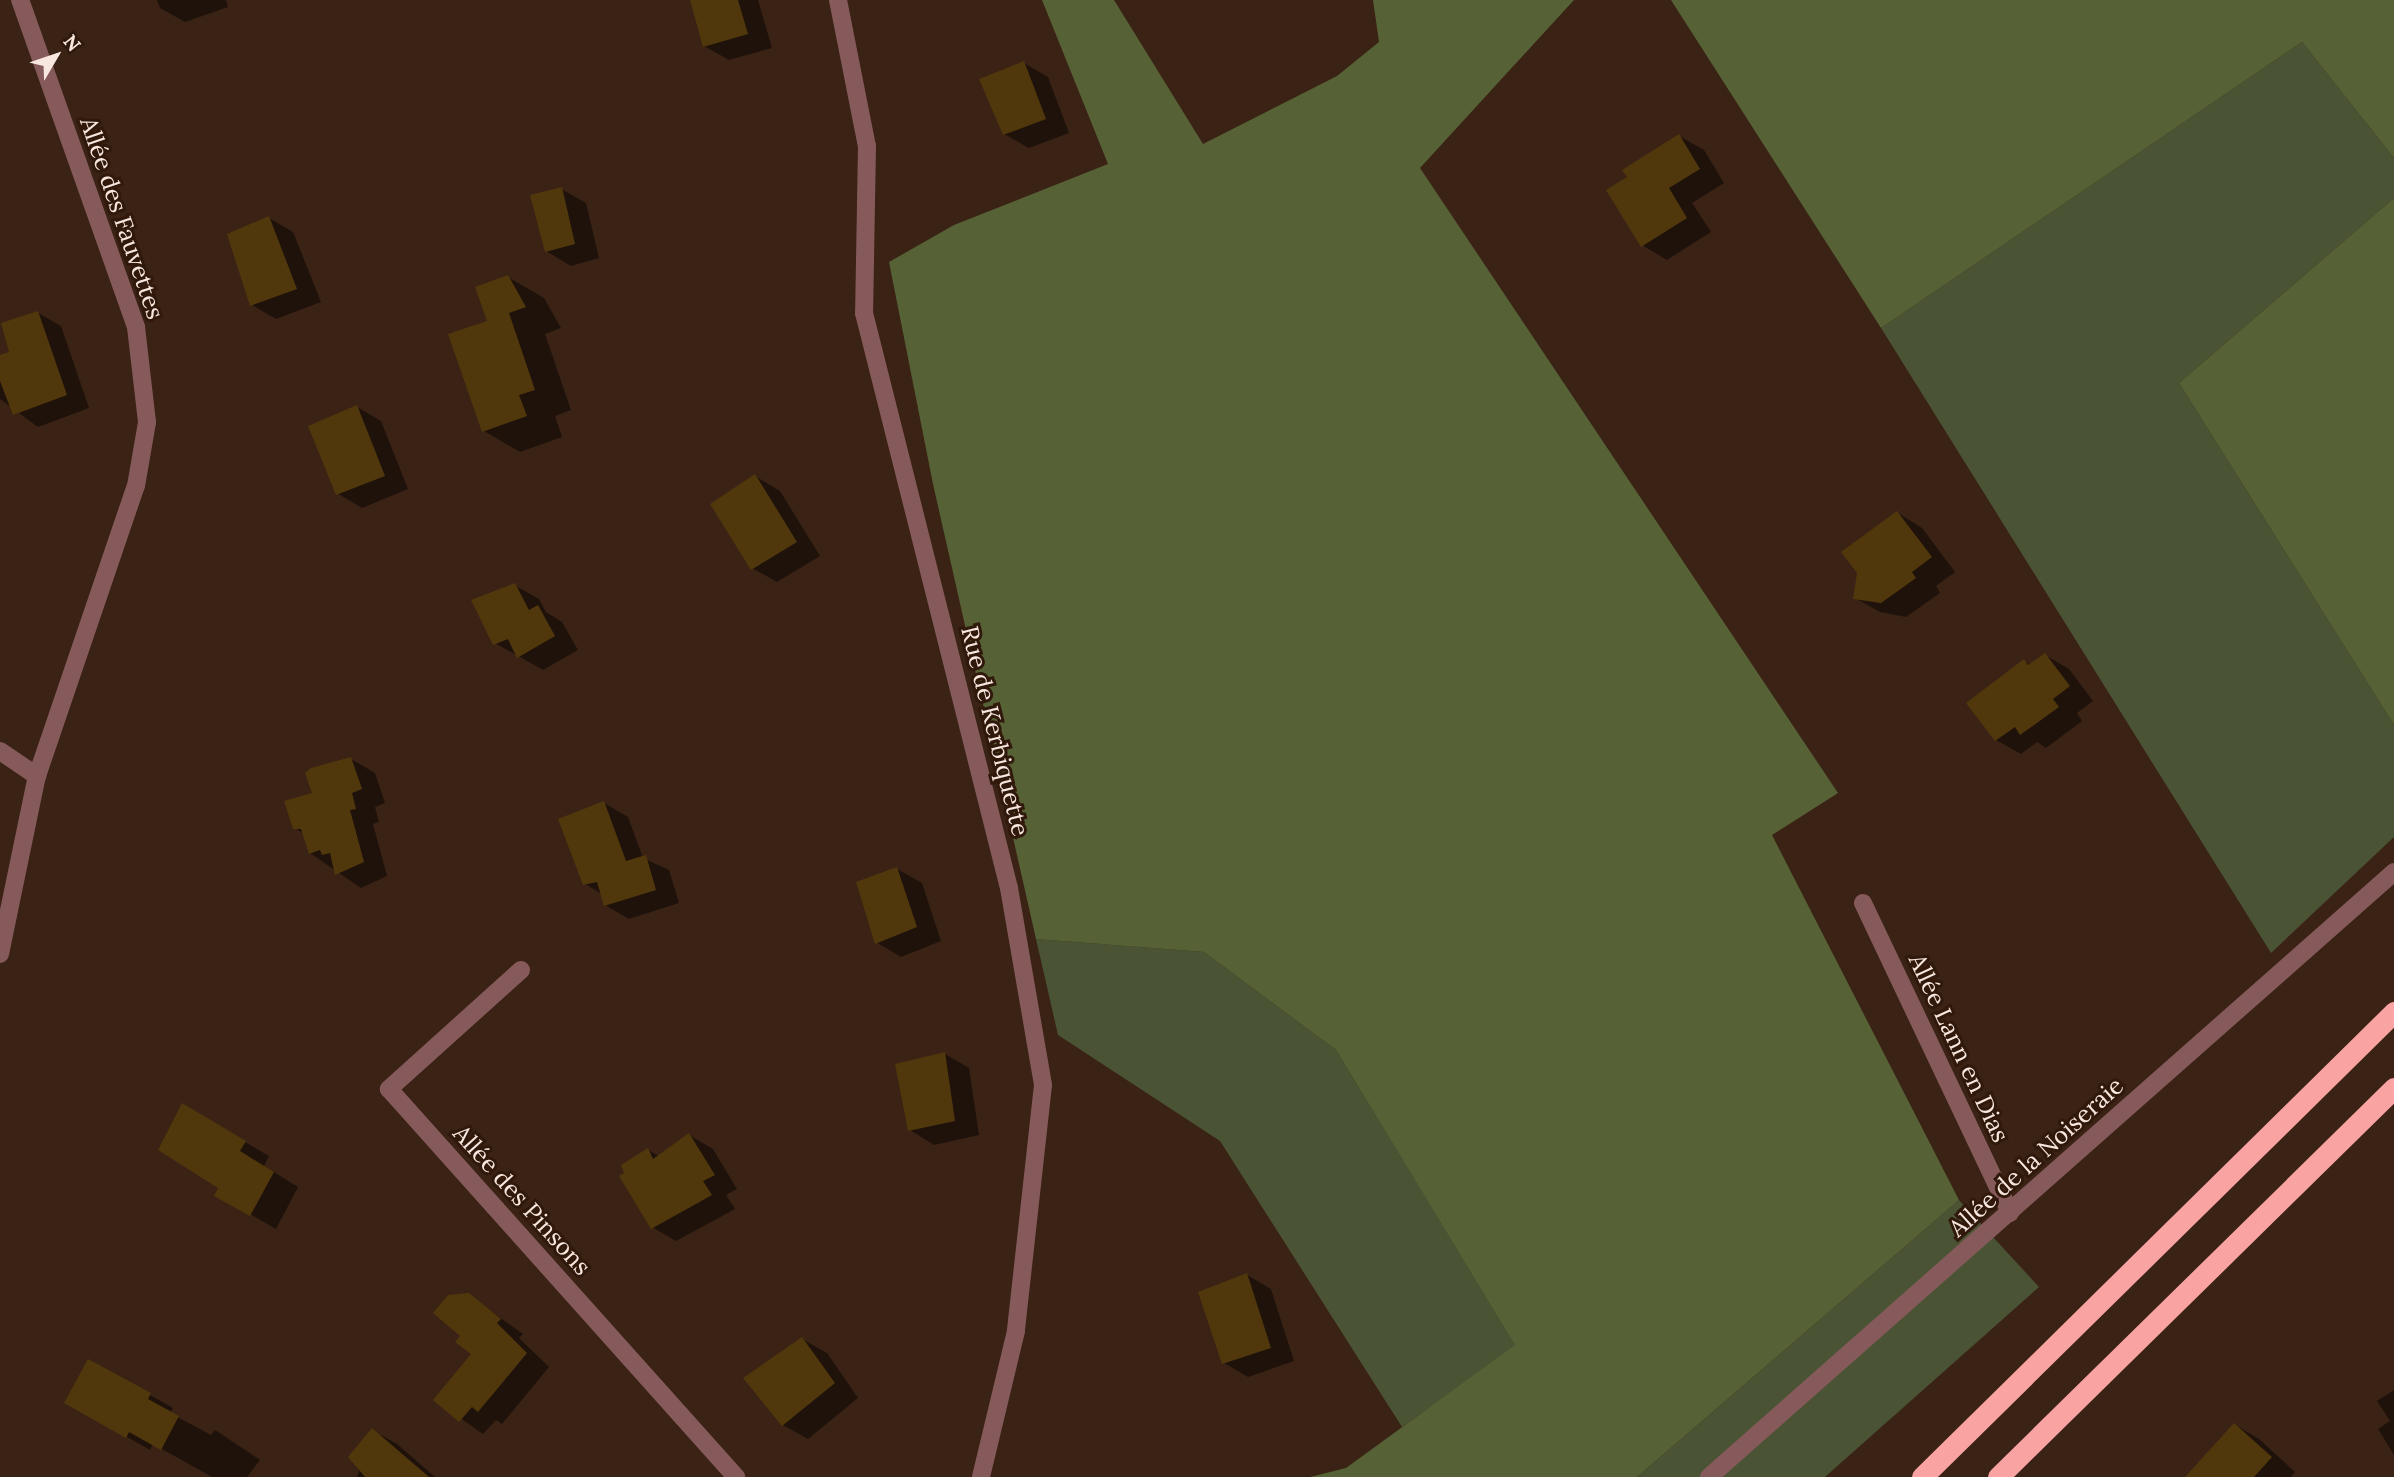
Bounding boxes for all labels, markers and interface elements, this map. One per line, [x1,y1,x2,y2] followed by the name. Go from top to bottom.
[21,21,91,91] north arrow
[58,30,86,56] text: N
[74,113,170,323] street label: Allée des Fauvettes
[955,623,1035,839] street label: Rue de Kerbiquette
[1903,949,2015,1147] street label: Allée Lann en Dias
[1943,1071,2129,1243] street label: Allée de la Noiseraie
[447,1119,597,1281] street label: Allée des Pinsons

